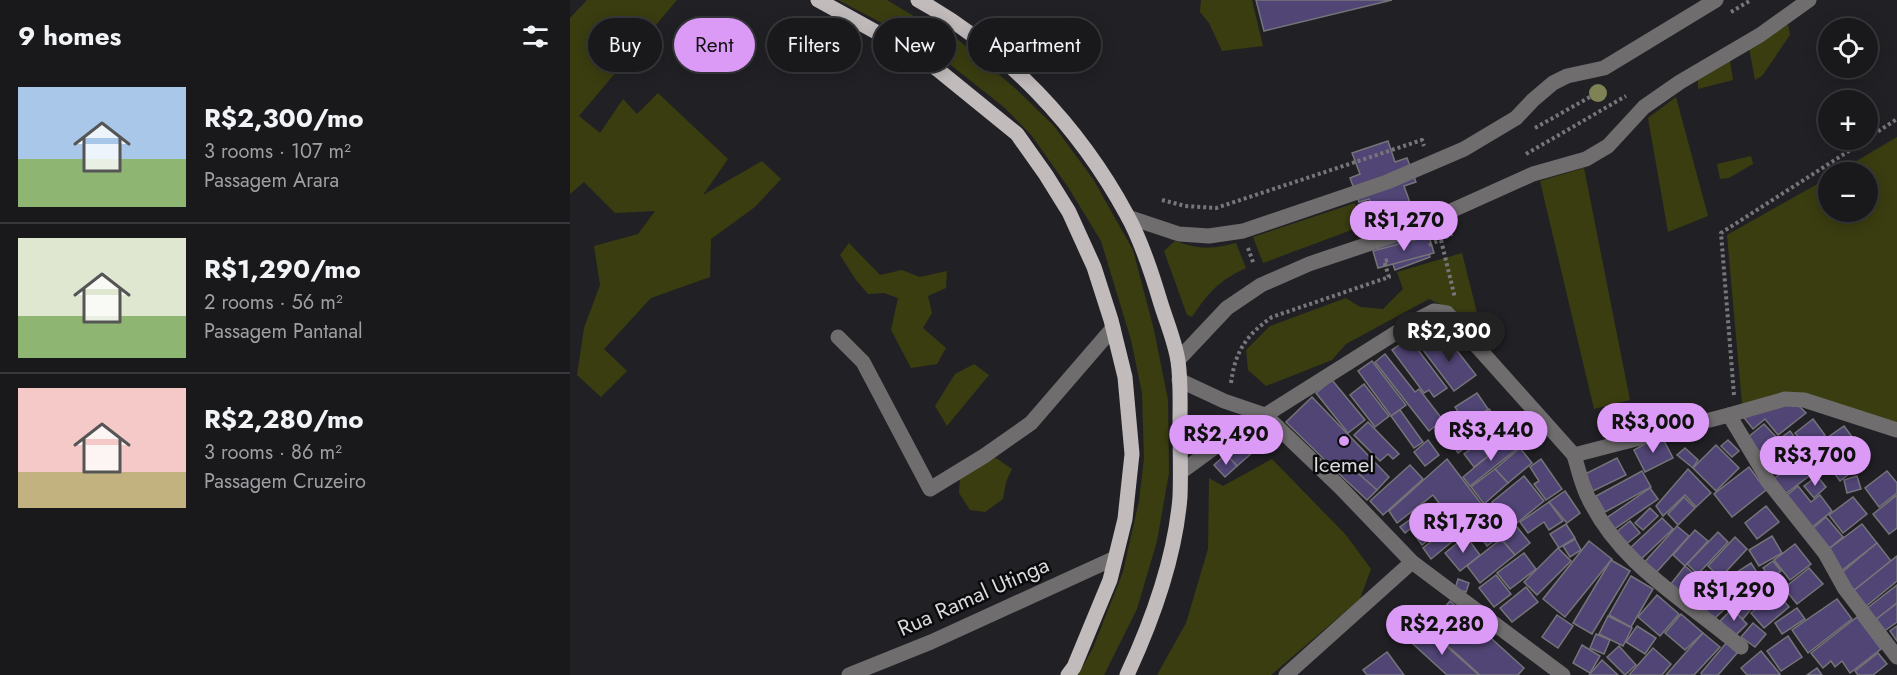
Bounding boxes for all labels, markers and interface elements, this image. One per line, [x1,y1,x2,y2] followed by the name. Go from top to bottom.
[18,17,121,55] text: 9 homes
[588,18,662,72] chip: Buy
[674,18,755,72] chip: Rent
[767,18,861,72] chip: Filters
[873,18,956,72] chip: New
[968,18,1101,72] chip: Apartment
[1818,18,1878,222] map controls
[1818,18,1878,78] button: locate
[519,20,552,53] icon: filters
[1818,90,1878,150] button: +
[204,99,364,137] text: R$2,300/mo
[66,111,138,183] icon: home
[204,137,351,166] text: 3 rooms · 107 m²
[1818,162,1878,222] button: −
[204,166,339,195] text: Passagem Arara
[1349,201,1459,252] pin: R$1,270
[1364,206,1444,235] text: R$1,270
[204,250,361,288] text: R$1,290/mo
[66,262,138,334] icon: home
[204,288,343,317] text: 2 rooms · 56 m²
[1394,312,1504,363] pin: R$2,300
[204,317,363,346] text: Passagem Pantanal
[1407,317,1491,346] text: R$2,300
[204,400,364,438] text: R$2,280/mo
[1598,403,1708,454] pin: R$3,000
[1611,408,1695,437] text: R$3,000
[1436,411,1546,462] pin: R$3,440
[66,412,138,484] icon: home
[1171,415,1281,466] pin: R$2,490
[1448,416,1534,445] text: R$3,440
[1183,420,1269,449] text: R$2,490
[1337,434,1351,448] marker: Icemel
[1760,436,1870,487] pin: R$3,700
[204,438,342,467] text: 3 rooms · 86 m²
[1774,441,1856,470] text: R$3,700
[1314,448,1374,480] place label: Icemel
[204,467,366,496] text: Passagem Cruzeiro
[1408,503,1518,554] pin: R$1,730
[1423,508,1503,537] text: R$1,730
[892,548,1054,644] street label: Rua Ramal Utinga
[1679,571,1789,622] pin: R$1,290
[1693,576,1775,605] text: R$1,290
[1387,605,1497,656] pin: R$2,280
[1400,610,1484,639] text: R$2,280

